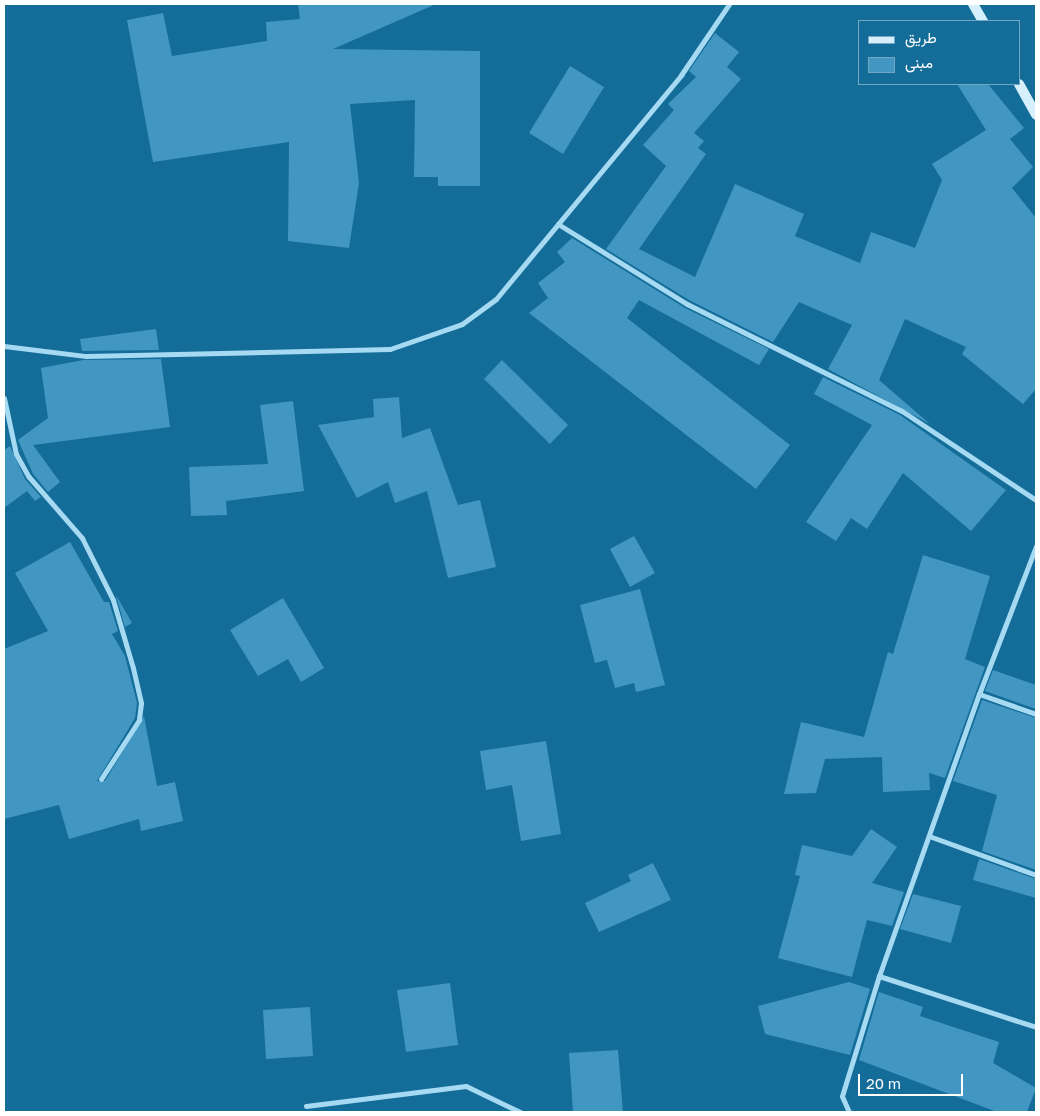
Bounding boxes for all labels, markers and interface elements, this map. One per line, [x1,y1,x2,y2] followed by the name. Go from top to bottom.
[858,20,1020,85] legend
[905,28,937,46] text: طريق
[905,53,933,71] text: مبنى
[860,1064,965,1096] scale bar
[866,1074,901,1092] text: 20 m

